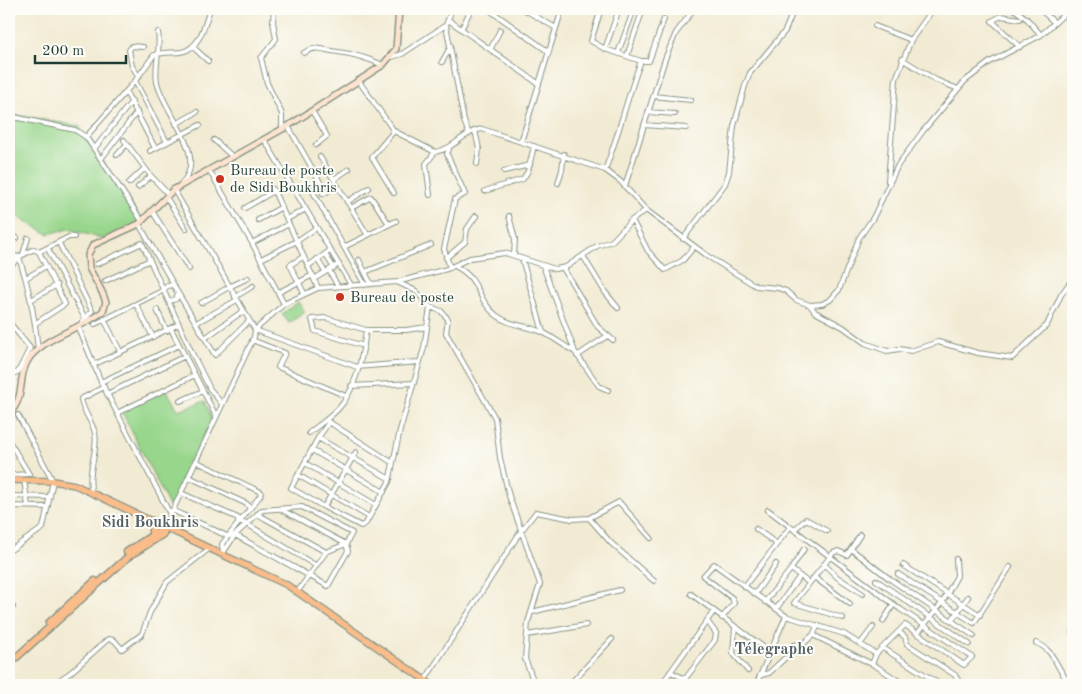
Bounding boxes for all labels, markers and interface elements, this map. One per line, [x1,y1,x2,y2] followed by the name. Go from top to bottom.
[35,32,126,64] scale bar
[42,44,84,59] text: 200 m
[230,164,337,196] place label: Bureau de poste de Sidi Boukhris
[214,173,226,185] marker: Bureau de poste de Sidi Boukhris
[334,291,346,303] marker: Bureau de poste
[350,291,454,306] place label: Bureau de poste
[101,515,199,531] district label: Sidi Boukhris
[734,642,814,658] district label: Télegraphe

